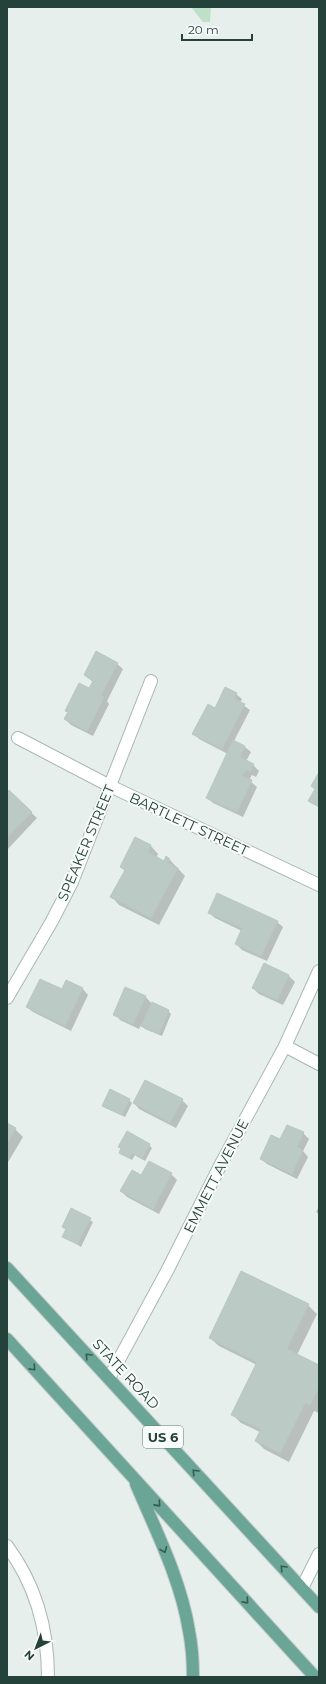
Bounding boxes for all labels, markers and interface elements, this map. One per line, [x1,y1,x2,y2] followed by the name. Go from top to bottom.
[182,16,252,42] scale bar
[188,22,219,37] text: 20 m
[53,782,119,904] street label: SPEAKER STREET
[127,788,251,860] street label: BARTLETT STREET
[179,1116,253,1236] street label: EMMETT AVENUE
[89,1335,163,1413] street label: STATE ROAD
[86,1353,93,1361] one-way arrow
[29,1363,36,1371] one-way arrow
[143,1426,183,1448] road number: US 6
[193,1469,200,1477] one-way arrow
[153,1500,160,1507] one-way arrow
[159,1545,167,1553] one-way arrow
[280,1565,288,1573] one-way arrow
[241,1596,248,1603] one-way arrow
[16,1628,56,1668] north arrow
[21,1647,37,1664] text: N

